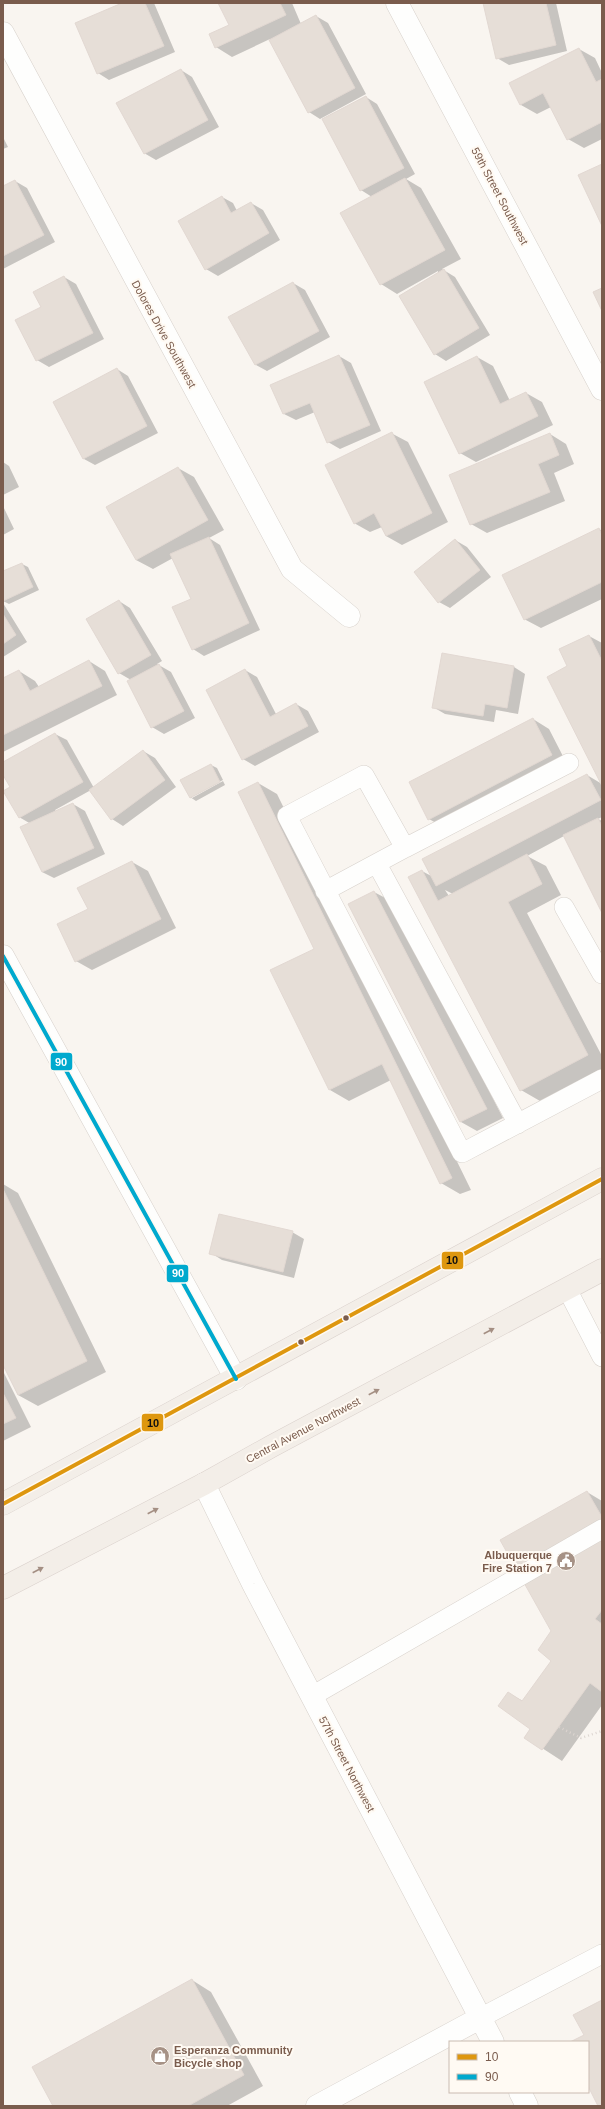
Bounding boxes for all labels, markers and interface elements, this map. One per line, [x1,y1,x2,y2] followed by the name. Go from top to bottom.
[469,145,531,247] street label: 59th Street Southwest
[129,278,199,390] street label: Dolores Drive Southwest
[50,1052,73,1071] line badge: 90
[55,1056,67,1068] text: 90
[441,1251,464,1270] line badge: 10
[446,1254,458,1266] text: 10
[166,1264,189,1283] line badge: 90
[172,1267,184,1279] text: 90
[341,1313,351,1323] unlabelled marker
[483,1327,494,1334] one-way arrow
[296,1337,306,1347] unlabelled marker
[368,1388,380,1395] one-way arrow
[244,1395,362,1465] street label: Central Avenue Northwest
[141,1413,164,1432] line badge: 10
[147,1417,159,1429] text: 10
[147,1507,159,1514] one-way arrow
[482,1549,552,1574] place label: Albuquerque Fire Station 7
[555,1550,577,1572] public building icon: Albuquerque Fire Station 7
[32,1567,43,1574] one-way arrow
[317,1714,377,1814] street label: 57th Street Northwest
[449,2041,589,2093] legend
[174,2044,293,2069] place label: Esperanza Community Bicycle shop
[149,2045,171,2067] shop icon: Esperanza Community Bicycle shop
[485,2050,499,2064] text: 10
[485,2070,499,2084] text: 90

